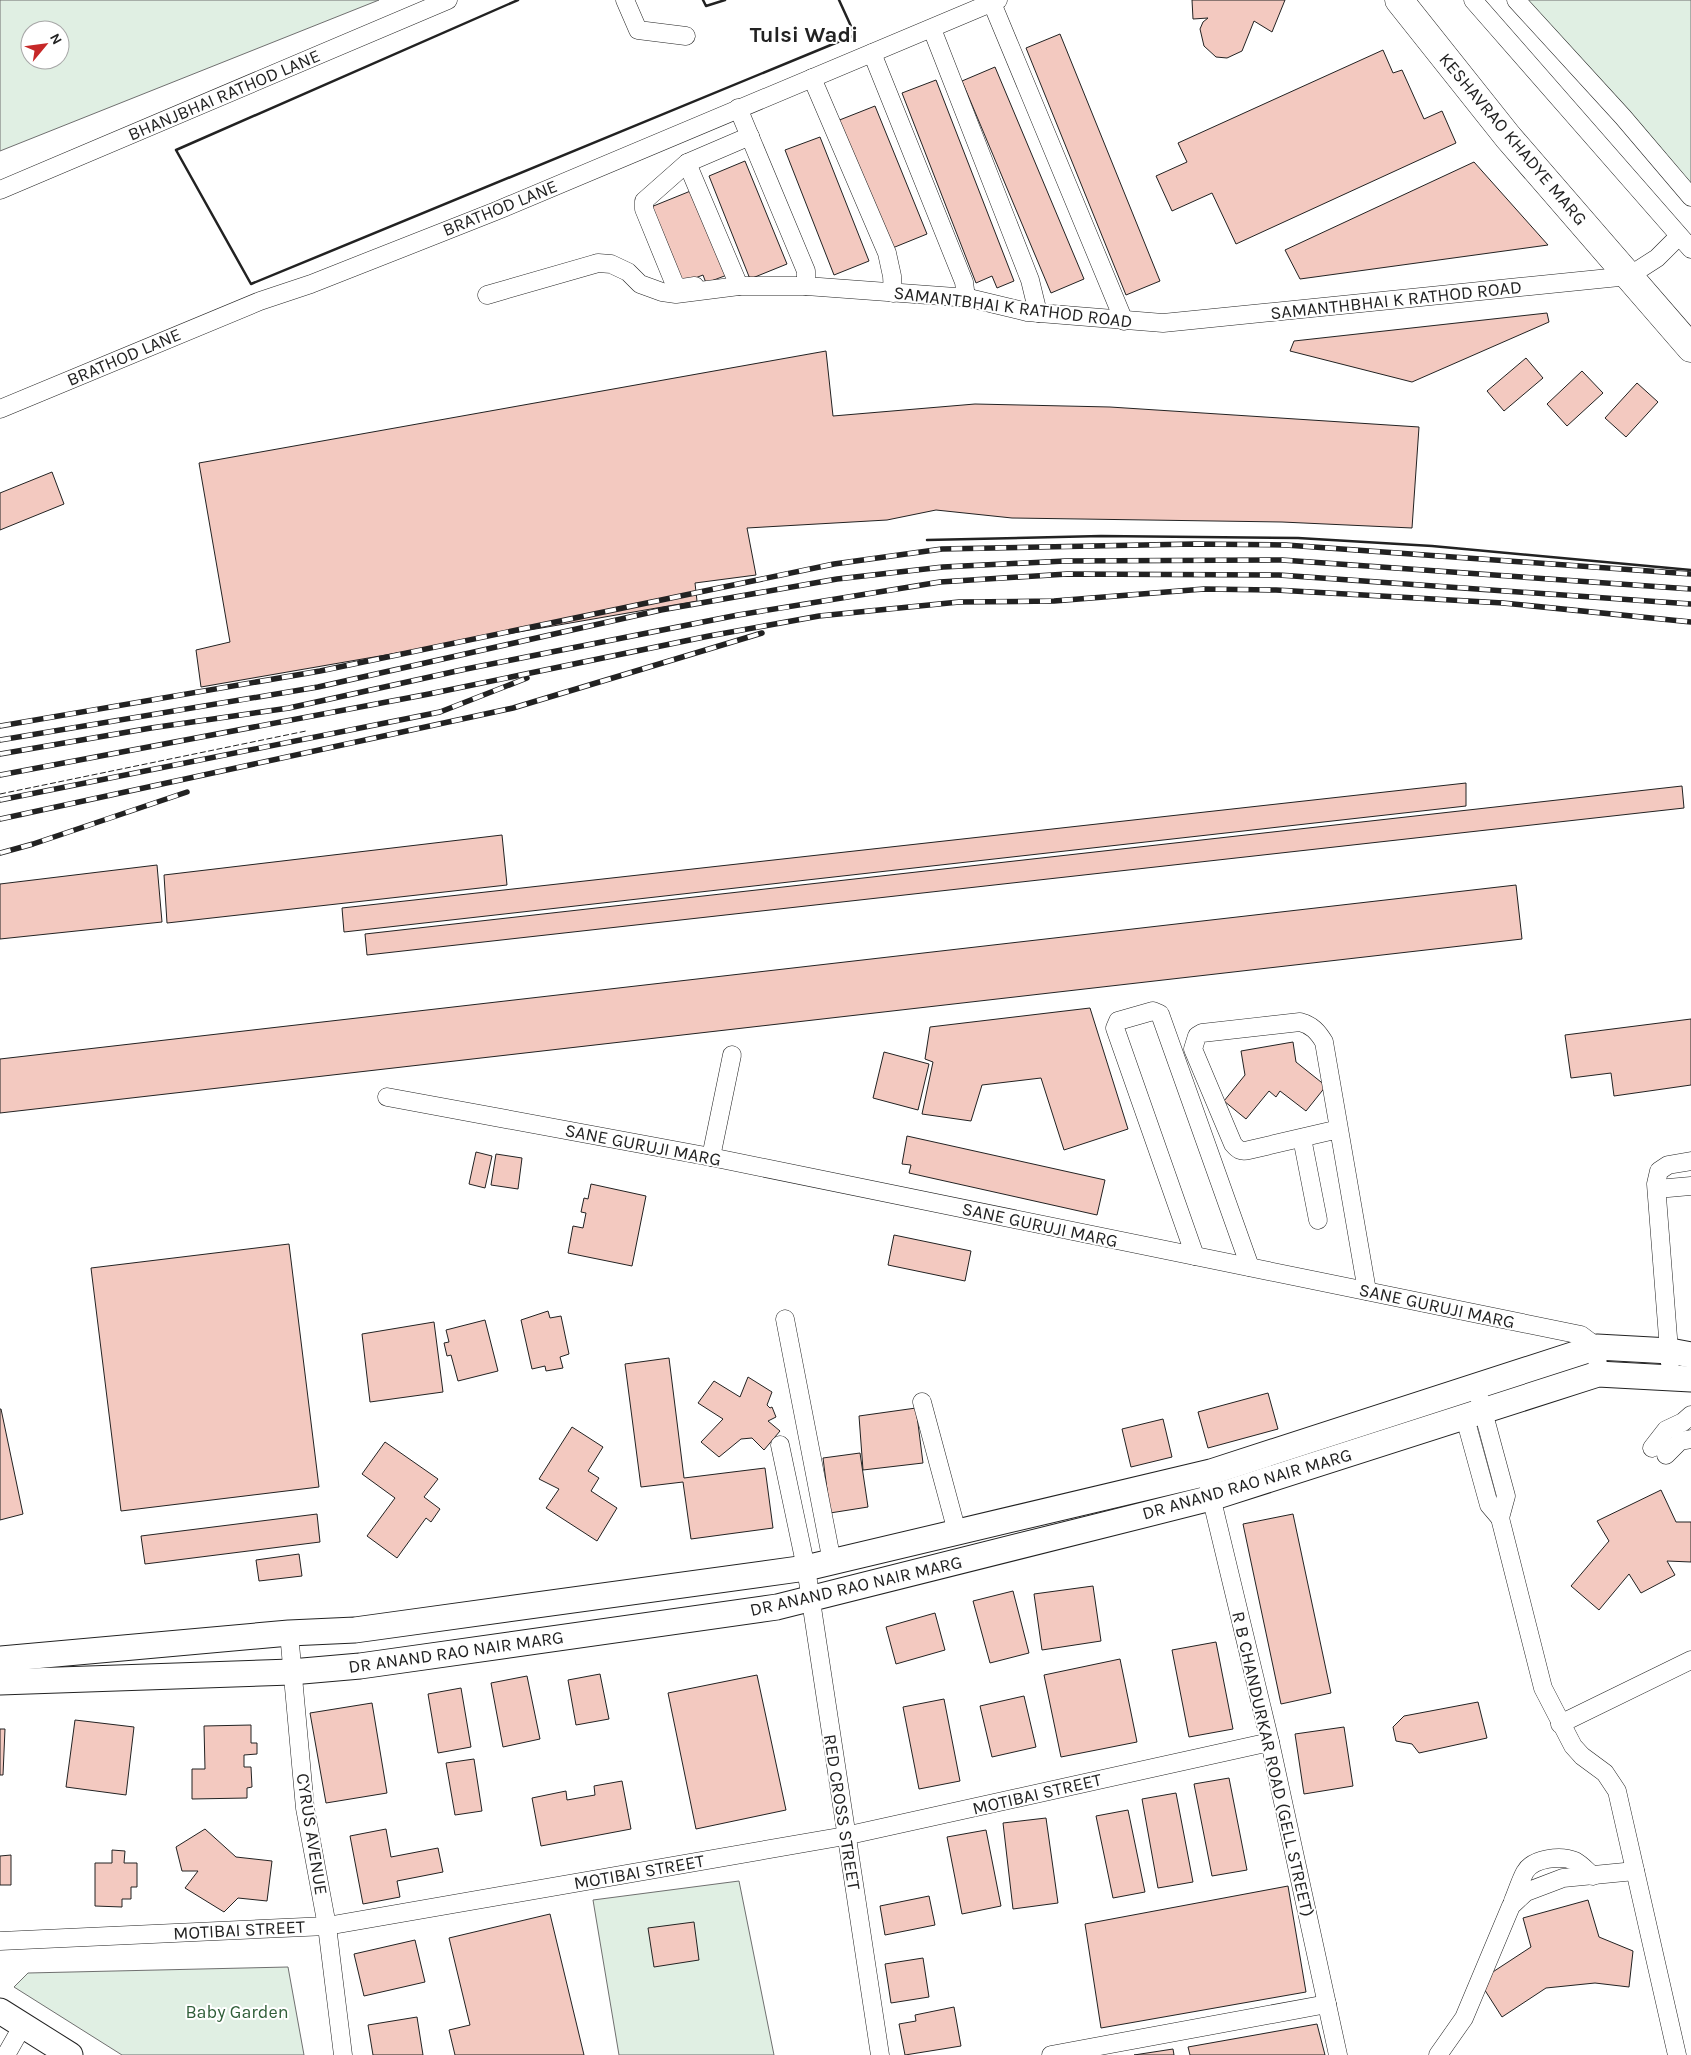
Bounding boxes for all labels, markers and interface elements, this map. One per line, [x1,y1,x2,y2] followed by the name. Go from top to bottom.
[20,20,70,70] north arrow
[750,22,858,48] district label: Tulsi Wadi
[46,30,66,47] text: N
[125,45,323,145] street label: BHANJBHAI RATHOD LANE
[1434,48,1592,230] street label: KESHAVRAO KHADYE MARG
[439,175,561,241] street label: BRATHOD LANE
[1269,276,1523,324] street label: SAMANTHBHAI K RATHOD ROAD
[892,281,1134,333] street label: SAMANTBHAI K RATHOD ROAD
[64,323,184,391] street label: BRATHOD LANE
[563,1119,723,1171] street label: SANE GURUJI MARG
[960,1198,1120,1252] street label: SANE GURUJI MARG
[1357,1279,1517,1333] street label: SANE GURUJI MARG
[1140,1444,1354,1524] street label: DR ANAND RAO NAIR MARG
[748,1551,964,1621] street label: DR ANAND RAO NAIR MARG
[1227,1609,1319,1919] street label: R B CHANDURKAR ROAD (GELL STREET)
[347,1626,565,1678] street label: DR ANAND RAO NAIR MARG
[819,1733,865,1891] street label: RED CROSS STREET
[970,1768,1104,1820] street label: MOTIBAI STREET
[292,1771,332,1897] street label: CYRUS AVENUE
[572,1850,706,1894] street label: MOTIBAI STREET
[173,1916,305,1944] street label: MOTIBAI STREET
[185,2001,289,2023] park label: Baby Garden

